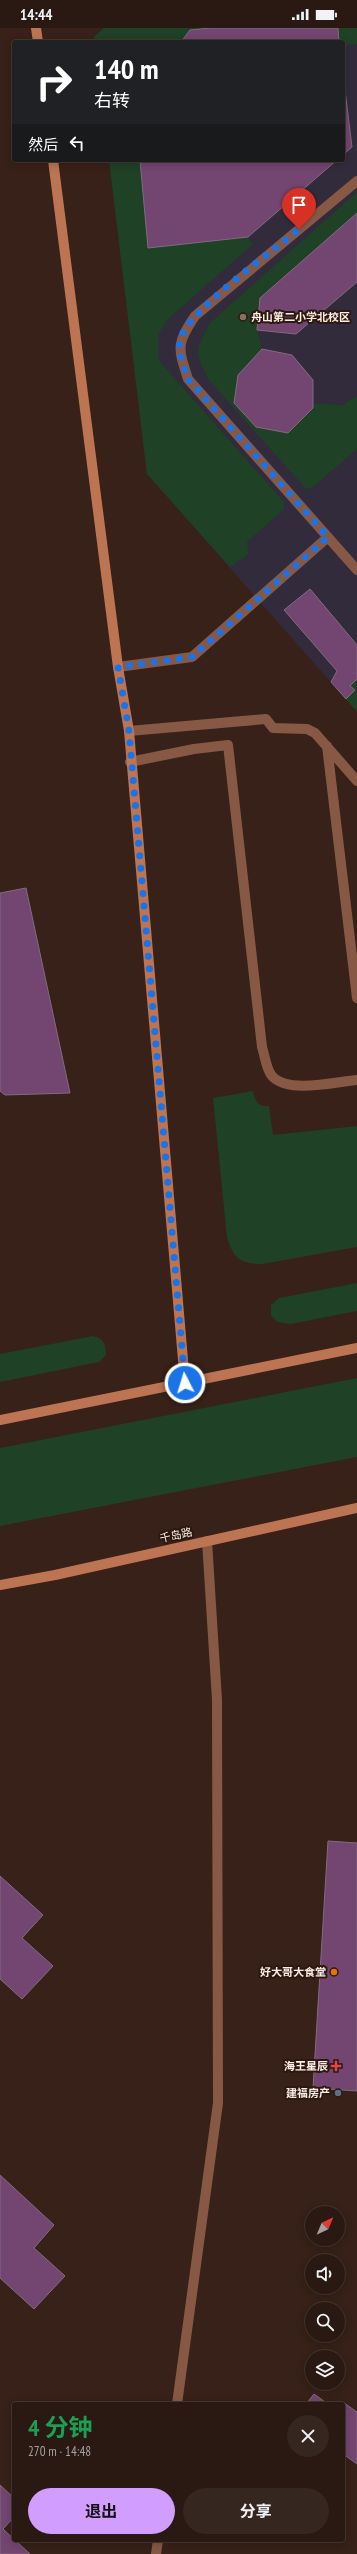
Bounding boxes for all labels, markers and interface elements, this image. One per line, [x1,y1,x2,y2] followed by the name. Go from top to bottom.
[20,5,52,24] text: 14:44
[94,50,158,87] text: 140 m
[28,56,80,108] icon: right
[94,89,130,112] text: 右转
[66,132,88,154] icon: left
[28,135,58,154] text: 然后
[282,188,316,229] pin
[288,194,310,216] icon: arrive
[251,310,350,324] place label: 舟山第二小学北校区
[238,312,248,322] marker: 舟山第二小学北校区
[164,1362,206,1404] position arrow
[158,1524,194,1546] street label: 千岛路
[260,1965,326,1979] place label: 好大哥大食堂
[329,1967,339,1977] marker: 好大哥大食堂
[284,2059,328,2073] place label: 海王星辰
[331,2061,341,2071] marker: 海王星辰
[286,2086,330,2100] place label: 建福房产
[333,2088,343,2098] marker: 建福房产
[305,2206,345,2246] north arrow
[305,2206,345,2390] map controls
[305,2254,345,2294] button: sound
[305,2302,345,2342] button: search
[305,2350,345,2390] button: layers
[28,2412,92,2443] text: 4 分钟
[287,2415,329,2457] button: close
[28,2443,91,2460] text: 270 m · 14:48
[28,2488,175,2534] button: 退出
[183,2488,329,2534] button: 分享

